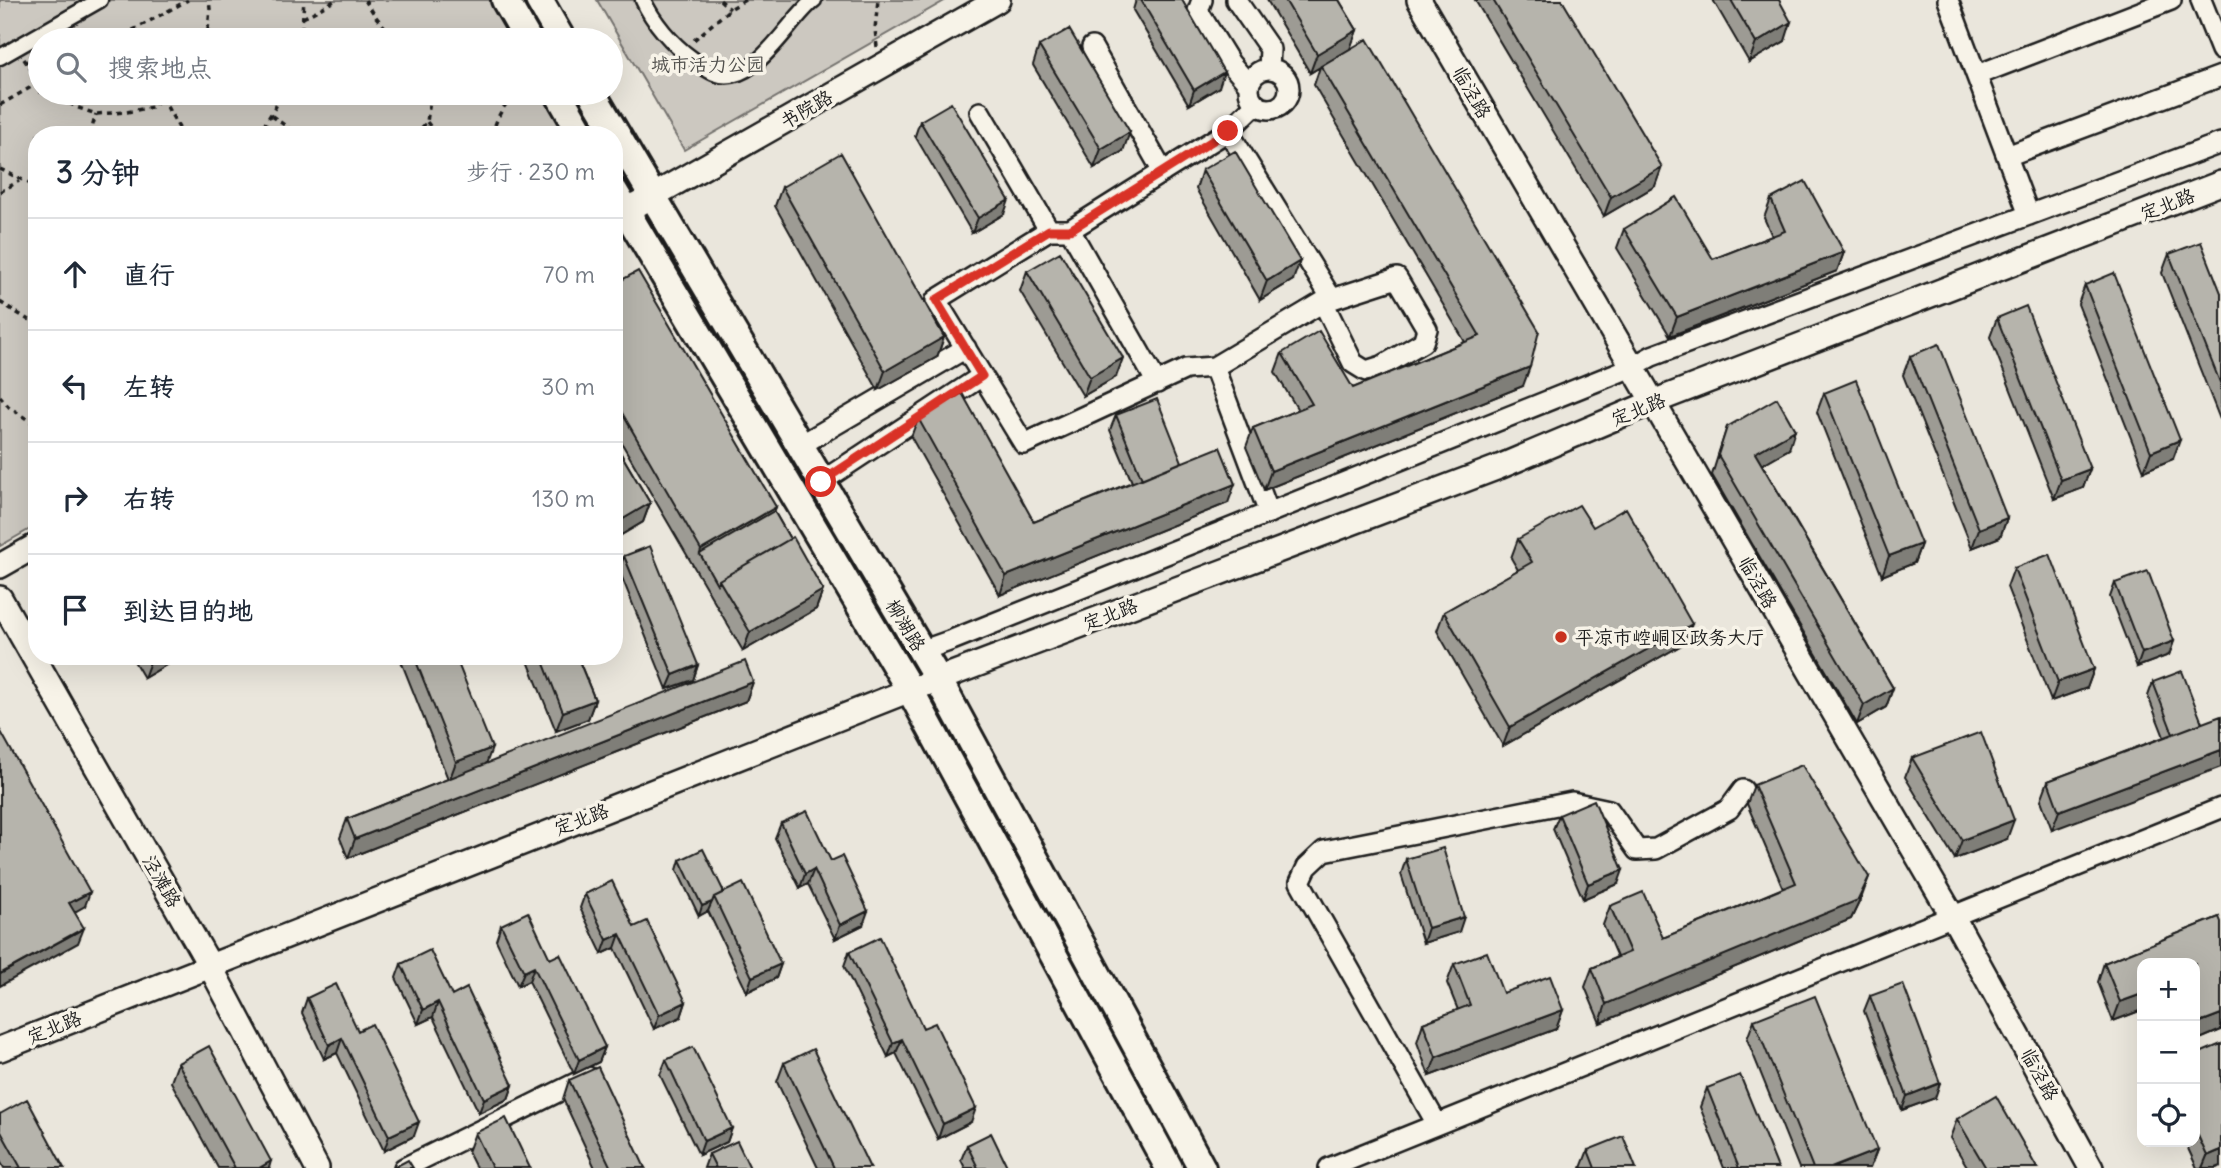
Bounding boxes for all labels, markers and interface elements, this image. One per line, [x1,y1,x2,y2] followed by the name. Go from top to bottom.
[28,28,623,105] search box
[52,48,90,86] icon: search
[108,51,212,84] text: 搜索地点
[651,52,765,76] park label: 城市活力公园
[1447,61,1497,123] street label: 临泾路
[775,84,837,134] street label: 书院路
[1212,115,1243,146] route end
[56,153,140,191] text: 3 分钟
[466,157,595,186] text: 步行 · 230 m
[2136,183,2198,225] street label: 定北路
[56,255,94,293] icon: ahead
[123,258,175,291] text: 直行
[543,260,595,289] text: 70 m
[56,367,94,405] icon: left
[123,370,175,403] text: 左转
[541,372,595,401] text: 30 m
[1607,387,1669,431] street label: 定北路
[805,466,836,497] route start
[56,479,94,517] icon: right
[123,482,175,515] text: 右转
[532,484,595,513] text: 130 m
[1733,551,1783,613] street label: 临泾路
[56,591,94,629] icon: arrive
[1079,593,1141,635] street label: 定北路
[123,594,253,627] text: 到达目的地
[881,594,931,656] street label: 柳湖路
[1575,625,1765,649] place label: 平凉市崆峒区政务大厅
[1553,629,1569,645] marker: 平凉市崆峒区政务大厅
[550,798,612,840] street label: 定北路
[137,850,187,912] street label: 泾滩路
[2137,958,2200,1147] map controls
[2137,958,2200,1021] button: +
[23,1005,85,1049] street label: 定北路
[2137,1021,2200,1084] button: −
[2016,1043,2064,1105] street label: 临泾路
[2137,1084,2200,1147] button: locate

